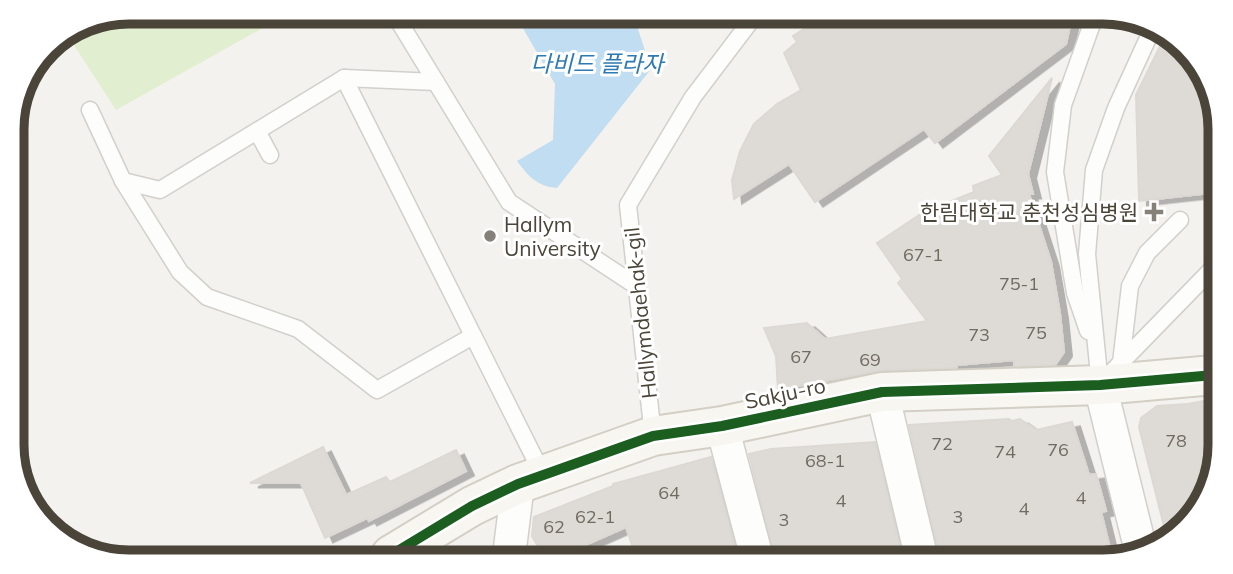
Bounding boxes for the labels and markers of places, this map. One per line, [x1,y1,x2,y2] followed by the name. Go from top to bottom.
[920,199,1138,225] place label: 한림대학교 춘천성심병원
[1144,202,1164,222] marker: 한림대학교 춘천성심병원
[504,211,601,261] place label: Hallym University
[482,228,498,244] marker: Hallym University

